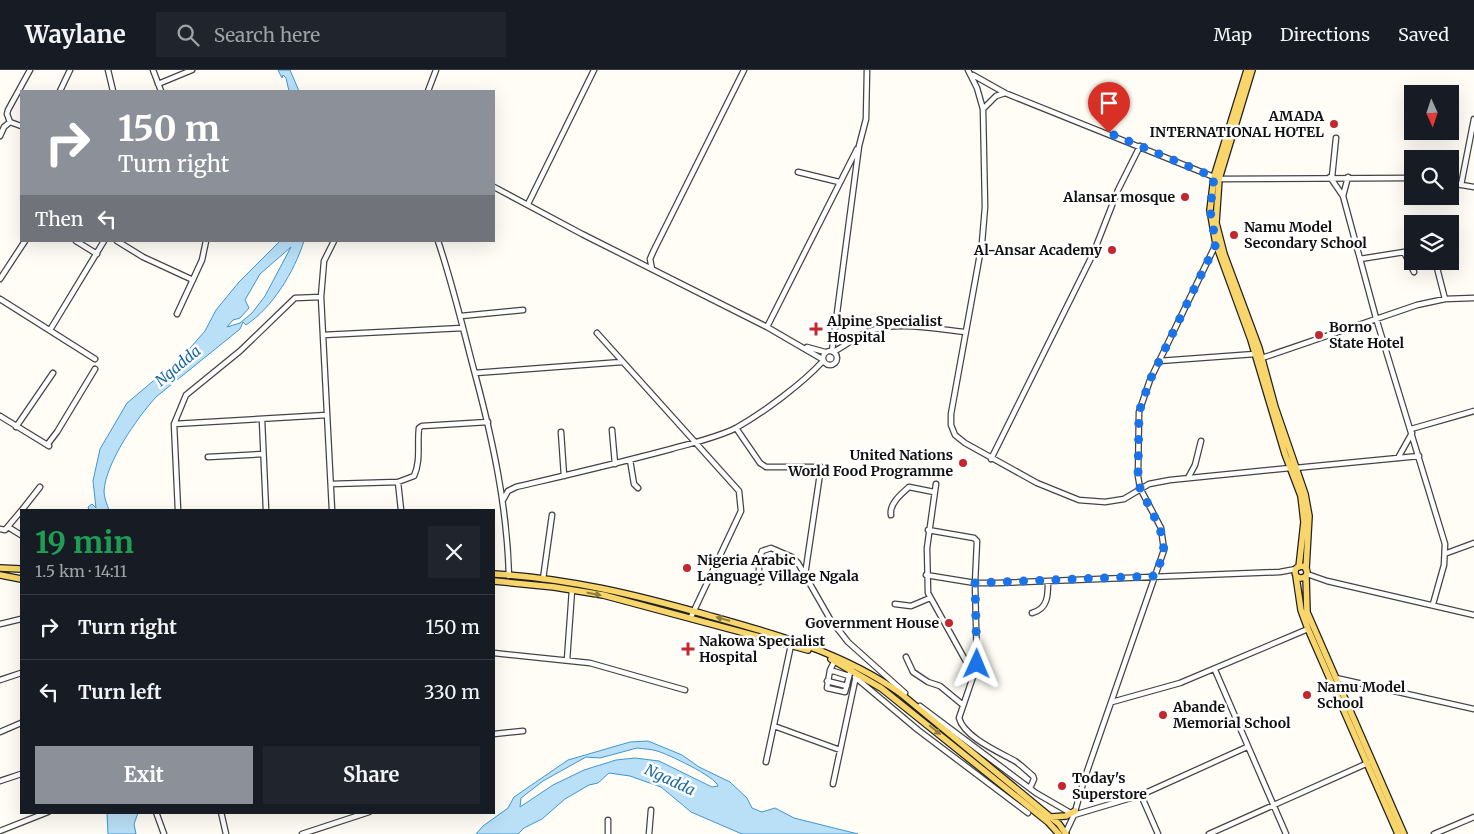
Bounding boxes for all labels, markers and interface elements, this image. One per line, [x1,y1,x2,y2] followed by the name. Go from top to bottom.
[156,12,506,57] search box
[25,19,126,50] text: Waylane
[174,21,202,49] icon: search
[214,23,320,47] text: Search here
[1214,23,1252,46] text: Map
[1280,23,1370,46] text: Directions
[1398,23,1449,46] text: Saved
[1088,82,1130,133] pin
[1404,85,1459,140] north arrow
[1404,85,1459,270] map controls
[1095,89,1123,117] icon: arrive
[118,107,220,151] text: 150 m
[1149,107,1325,141] place label: AMADA INTERNATIONAL HOTEL
[35,110,100,175] icon: right
[1328,118,1340,130] marker: AMADA INTERNATIONAL HOTEL
[118,150,229,178] text: Turn right
[1404,150,1459,205] button: search
[1062,188,1175,206] place label: Alansar mosque
[1179,191,1191,203] marker: Alansar mosque
[93,205,121,233] icon: left
[35,207,83,231] text: Then
[1404,215,1459,270] button: layers
[1244,218,1367,252] place label: Namu Model Secondary School
[1228,229,1240,241] marker: Namu Model Secondary School
[973,241,1103,259] place label: Al-Ansar Academy
[1106,244,1118,256] marker: Al-Ansar Academy
[826,312,943,346] place label: Alpine Specialist Hospital
[1329,318,1404,352] place label: Borno State Hotel
[809,322,823,336] marker: Alpine Specialist Hospital
[1313,329,1325,341] marker: Borno State Hotel
[151,341,204,390] water label: Ngadda
[787,446,953,480] place label: United Nations World Food Programme
[957,457,969,469] marker: United Nations World Food Programme
[35,523,134,561] text: 19 min
[428,526,480,578] button: close
[697,551,859,585] place label: Nigeria Arabic Language Village Ngala
[35,561,127,581] text: 1.5 km · 14:11
[681,562,693,574] marker: Nigeria Arabic Language Village Ngala
[587,590,603,598] one-way arrow
[35,613,63,641] icon: right
[805,614,939,632] place label: Government House
[78,615,177,639] text: Turn right
[426,615,480,639] text: 150 m
[716,615,731,623] one-way arrow
[943,617,955,629] marker: Government House
[699,632,825,666] place label: Nakowa Specialist Hospital
[950,637,1002,689] position arrow
[681,642,695,656] marker: Nakowa Specialist Hospital
[35,678,63,706] icon: left
[1317,678,1406,712] place label: Namu Model School
[78,680,162,704] text: Turn left
[424,680,480,704] text: 330 m
[1301,689,1313,701] marker: Namu Model School
[1172,698,1291,732] place label: Abande Memorial School
[1157,709,1169,721] marker: Abande Memorial School
[928,725,941,736] one-way arrow
[35,746,253,804] button: Exit
[263,746,480,804] button: Share
[642,760,698,799] water label: Ngadda
[1072,769,1147,803] place label: Today's Superstore
[1056,780,1068,792] marker: Today's Superstore

